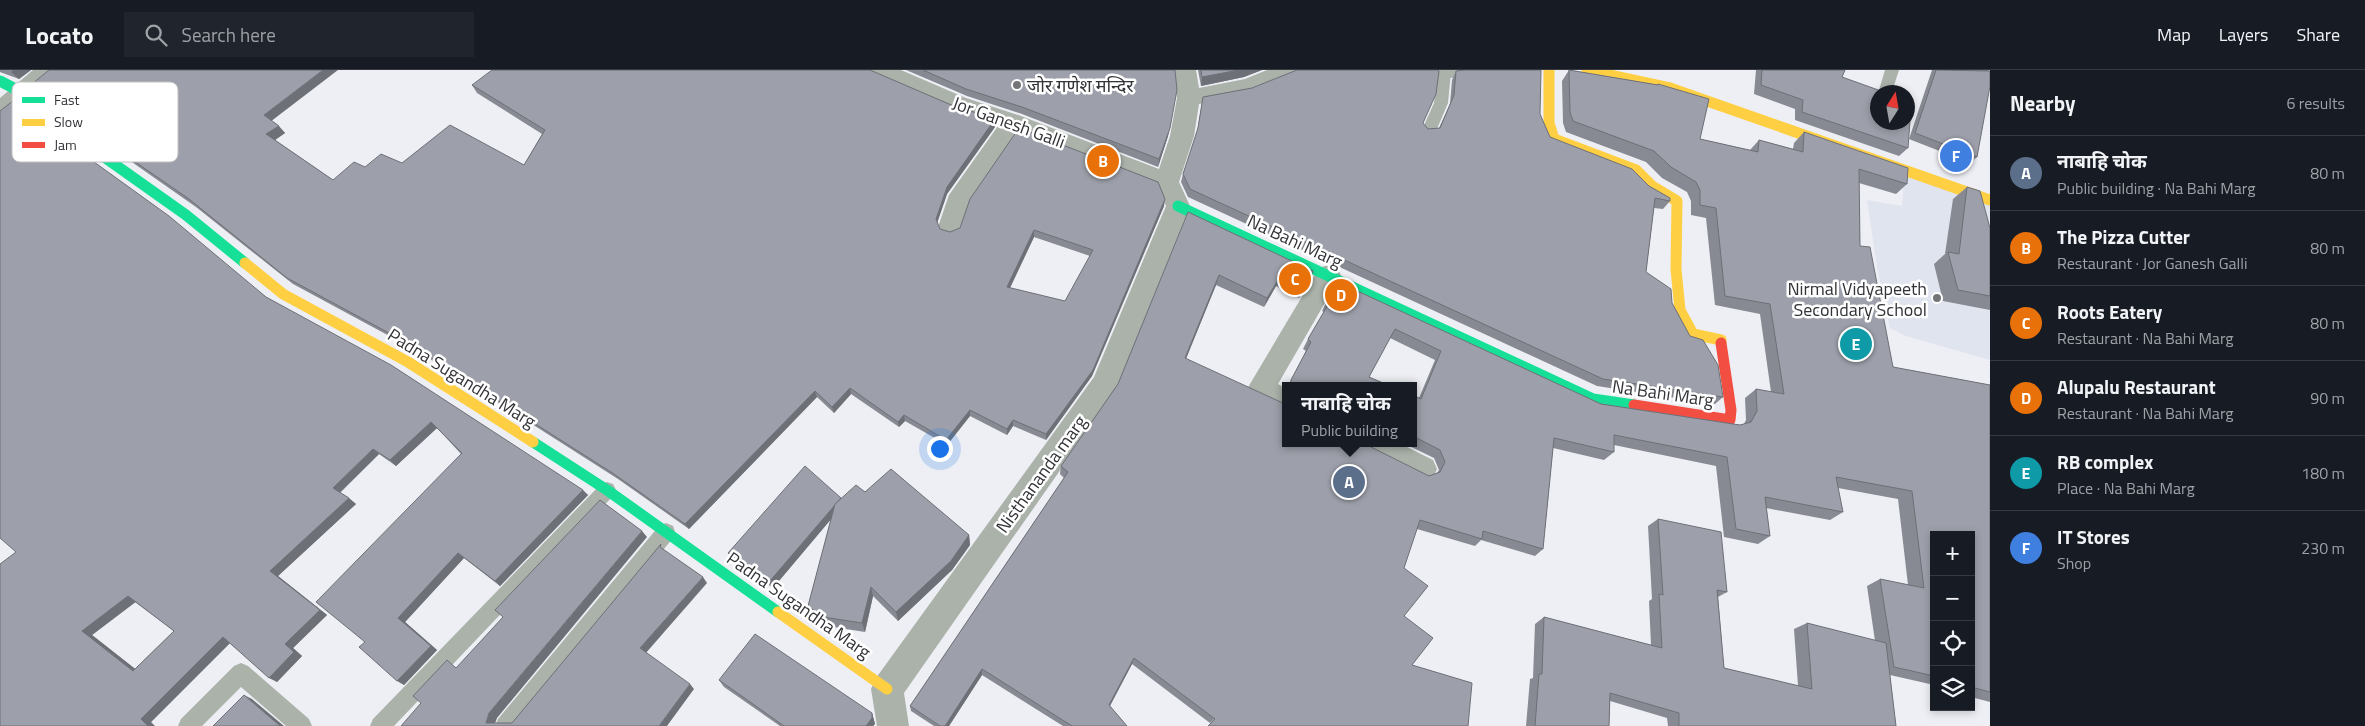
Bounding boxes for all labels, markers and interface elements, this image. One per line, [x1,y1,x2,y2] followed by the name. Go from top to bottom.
[124,12,474,57] search box
[25,17,94,53] text: Locato
[182,20,276,49] text: Search here
[142,21,170,49] icon: search
[2157,21,2191,48] text: Map
[2219,21,2268,48] text: Layers
[2296,21,2340,48] text: Share
[1027,72,1134,99] place label: जोर गणेश मन्दिर
[1011,79,1023,91] marker: जोर गणेश मन्दिर
[12,82,178,162] legend
[1870,85,1915,130] north arrow
[2010,87,2075,119] text: Nearby
[54,89,79,110] text: Fast
[949,89,1069,155] street label: Jor Ganesh Galli
[2286,91,2345,115] text: 6 results
[54,111,83,132] text: Slow
[54,134,77,155] text: Jam
[1940,137,1972,175] pin: F
[1087,142,1119,180] pin: B
[2057,146,2147,175] text: नाबाहि चोक
[2021,161,2031,185] text: A
[2310,161,2345,185] text: 80 m
[2057,176,2255,200] text: Public building · Na Bahi Marg
[1243,207,1347,275] street label: Na Bahi Marg
[2057,222,2190,251] text: The Pizza Cutter
[2021,236,2031,260] text: B
[2310,236,2345,260] text: 80 m
[2057,251,2248,275] text: Restaurant · Jor Ganesh Galli
[1279,260,1311,298] pin: C
[1787,275,1927,323] place label: Nirmal Vidyapeeth Secondary School
[1325,276,1357,314] pin: D
[1931,292,1943,304] marker: Nirmal Vidyapeeth Secondary School
[2057,297,2162,326] text: Roots Eatery
[2022,311,2030,335] text: C
[2310,311,2345,335] text: 80 m
[382,321,542,435] street label: Padna Sugandha Marg
[1840,325,1872,363] pin: E
[2057,326,2234,350] text: Restaurant · Na Bahi Marg
[2057,372,2216,401] text: Alupalu Restaurant
[1610,373,1716,413] street label: Na Bahi Marg
[1282,382,1417,447] popup
[2021,386,2031,410] text: D
[2310,386,2345,410] text: 90 m
[1301,388,1391,417] text: नाबाहि चोक
[2057,401,2234,425] text: Restaurant · Na Bahi Marg
[989,410,1093,538] street label: Nisthananda marg
[1301,418,1398,442] text: Public building
[927,436,953,462] your location
[2057,447,2153,476] text: RB complex
[2022,461,2030,485] text: E
[2301,461,2345,485] text: 180 m
[1333,463,1365,501] pin: A
[2057,476,2195,500] text: Place · Na Bahi Marg
[2057,522,2130,551] text: IT Stores
[1930,531,1975,711] map controls
[1930,531,1975,576] button: +
[2022,536,2030,560] text: F
[2301,536,2345,560] text: 230 m
[721,545,877,665] street label: Padna Sugandha Marg
[2057,551,2091,575] text: Shop
[1930,576,1975,621] button: −
[1930,621,1975,666] button: locate
[1930,666,1975,711] button: layers

